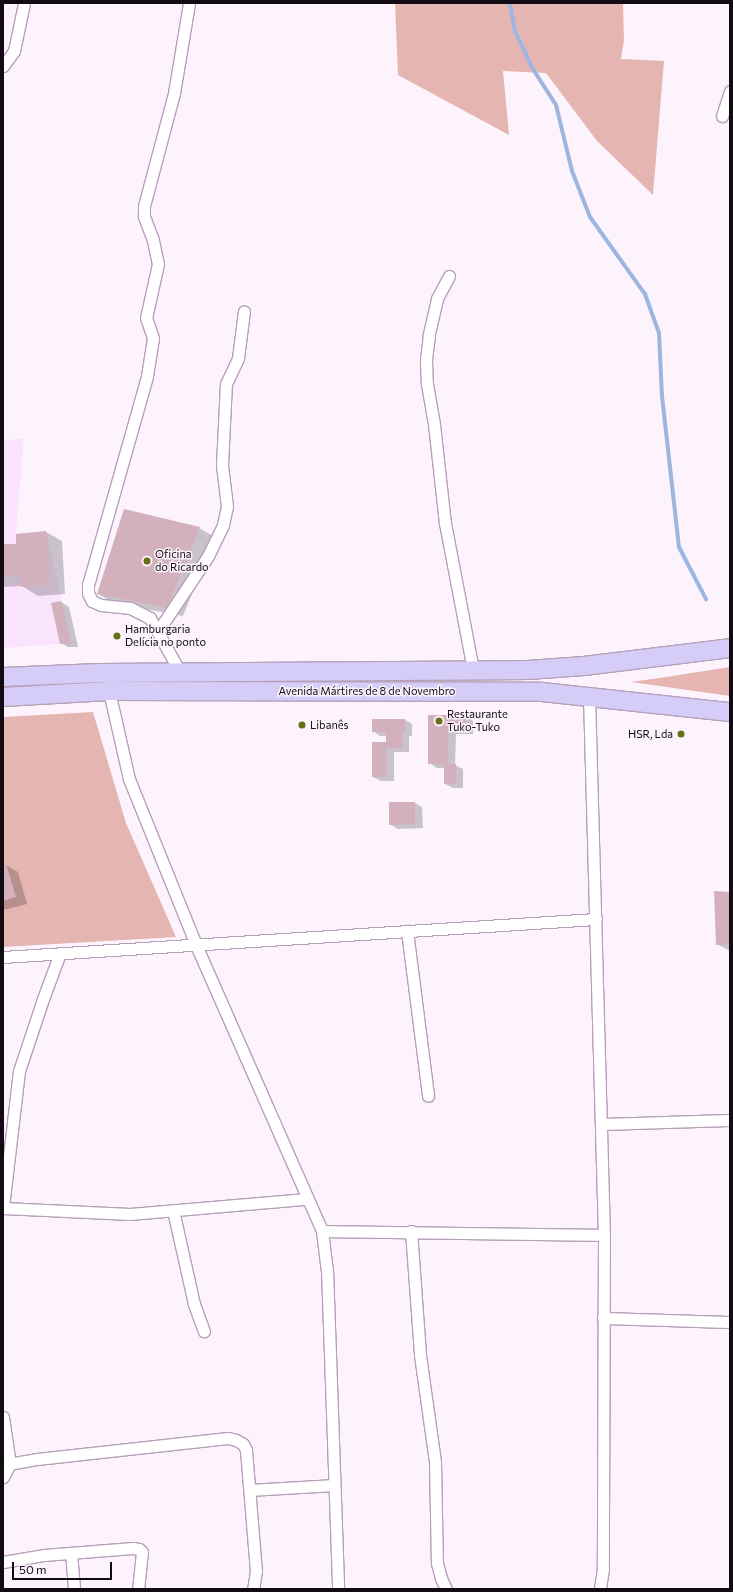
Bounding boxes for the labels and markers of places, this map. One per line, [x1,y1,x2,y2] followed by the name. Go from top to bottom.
[155,548,209,574] place label: Oficina do Ricardo
[142,556,152,566] marker: Oficina do Ricardo
[125,623,206,649] place label: Hamburgaria Delícia no ponto
[112,631,122,641] marker: Hamburgaria Delícia no ponto
[447,708,508,734] place label: Restaurante Tuko-Tuko
[434,716,444,726] marker: Restaurante Tuko-Tuko
[310,718,348,732] place label: Libanês
[297,720,307,730] marker: Libanês
[628,727,673,741] place label: HSR, Lda
[676,729,686,739] marker: HSR, Lda

